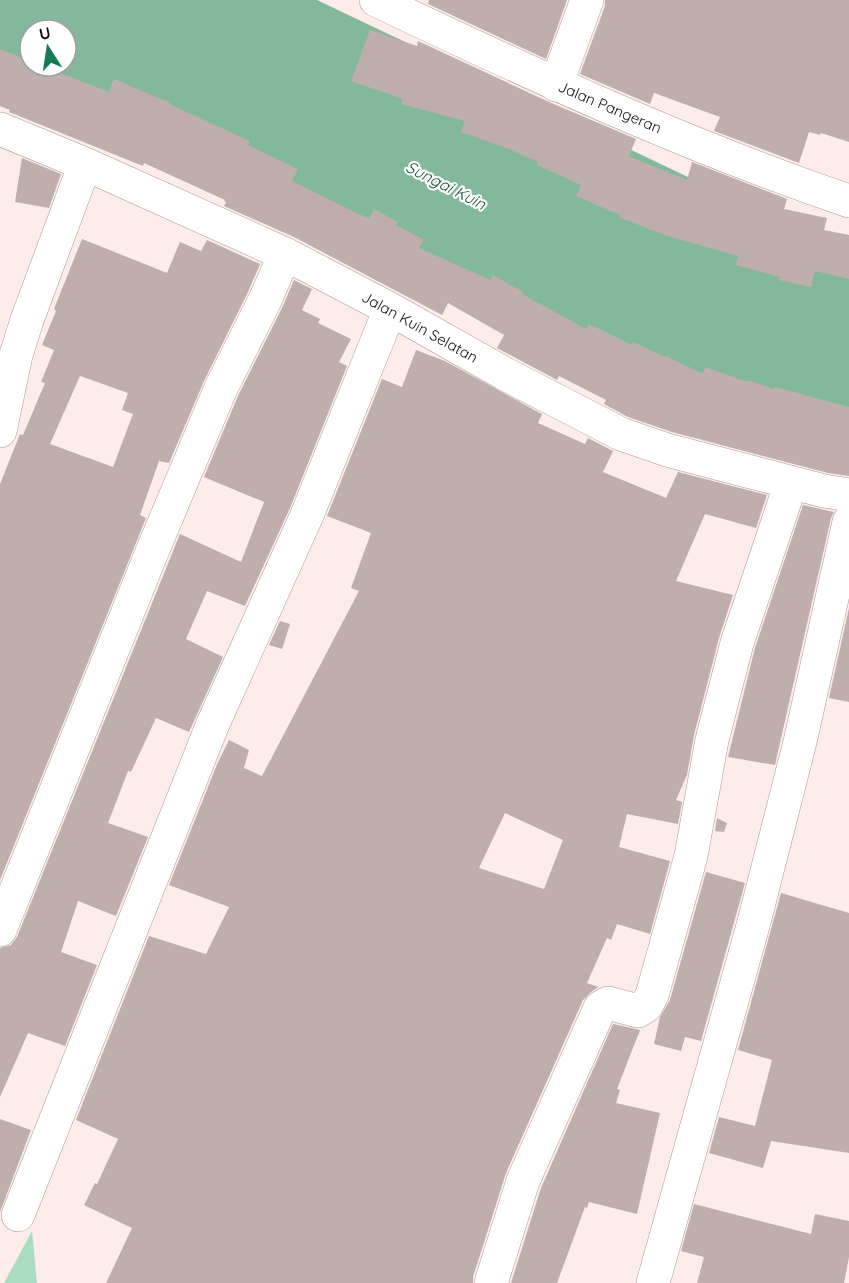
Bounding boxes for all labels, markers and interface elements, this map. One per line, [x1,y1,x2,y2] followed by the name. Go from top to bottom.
[18,18,78,78] north arrow
[37,22,52,44] text: U
[555,77,665,137] street label: Jalan Pangeran
[403,156,490,214] water label: Sungai Kuin
[359,287,481,367] street label: Jalan Kuin Selatan

